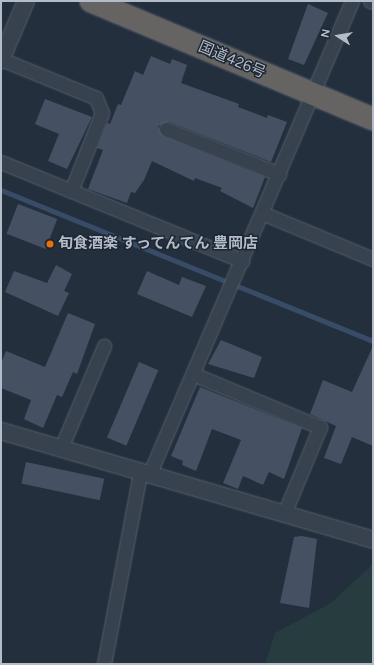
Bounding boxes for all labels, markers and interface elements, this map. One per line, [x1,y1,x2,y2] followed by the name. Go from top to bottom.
[318,16,358,56] north arrow
[319,28,333,39] text: N
[196,38,268,82] street label: 国道426号
[58,235,260,253] place label: 旬食酒楽 すってんてん 豊岡店
[45,239,55,249] marker: 旬食酒楽 すってんてん 豊岡店

